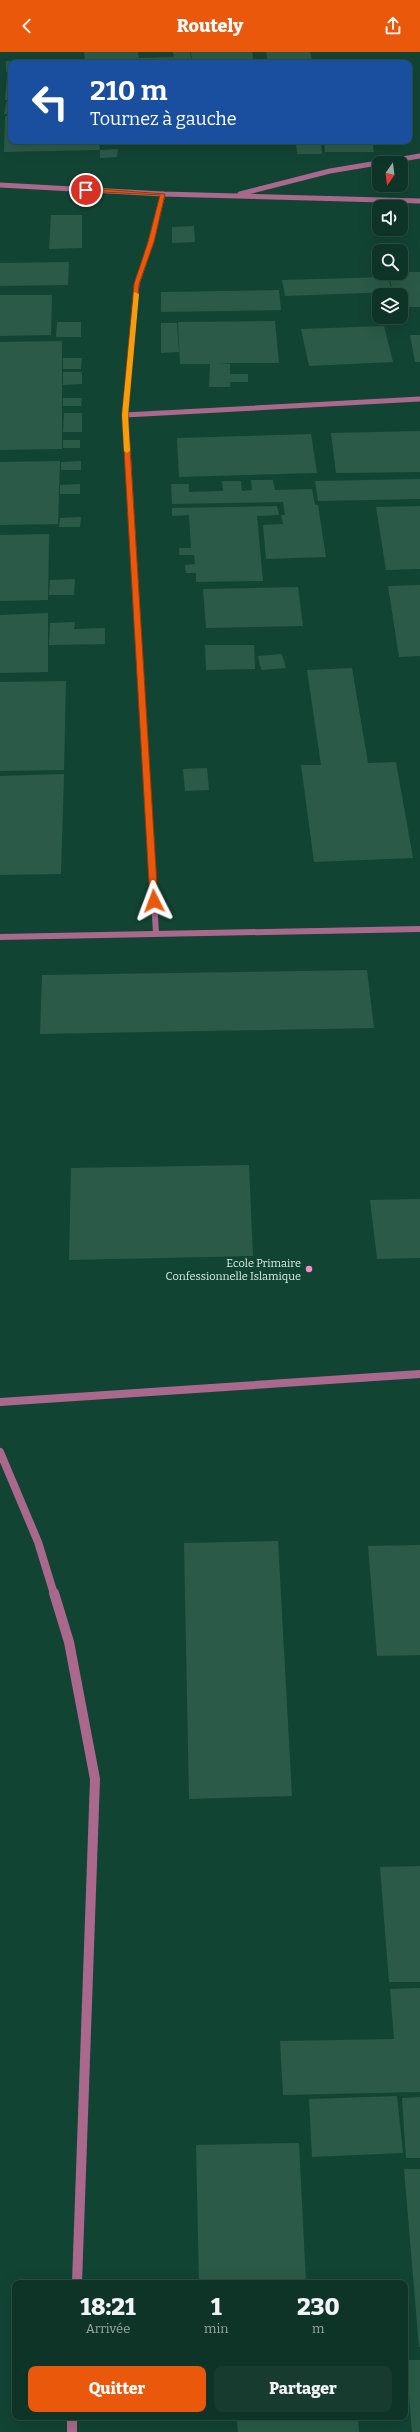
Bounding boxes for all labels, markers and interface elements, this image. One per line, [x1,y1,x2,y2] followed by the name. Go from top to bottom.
[16,15,38,37] icon: back
[177,15,243,37] text: Routely
[382,15,404,37] icon: share
[90,74,167,107] text: 210 m
[24,76,76,128] icon: left
[90,108,237,130] text: Tournez à gauche
[372,156,408,192] north arrow
[372,156,408,324] map controls
[69,173,103,207] pin
[75,179,97,201] icon: arrive
[372,200,408,236] button: sound
[372,244,408,280] button: search
[372,288,408,324] button: layers
[133,880,175,922] position arrow
[166,1257,301,1283] place label: Ecole Primaire Confessionnelle Islamique
[304,1264,314,1274] marker: Ecole Primaire Confessionnelle Islamique
[80,2293,136,2321] text: 18:21
[211,2293,222,2321] text: 1
[297,2293,340,2321] text: 230
[86,2321,130,2336] text: Arrivée
[204,2321,229,2336] text: min
[312,2321,324,2336] text: m
[28,2366,206,2412] button: Quitter
[214,2366,392,2412] button: Partager

